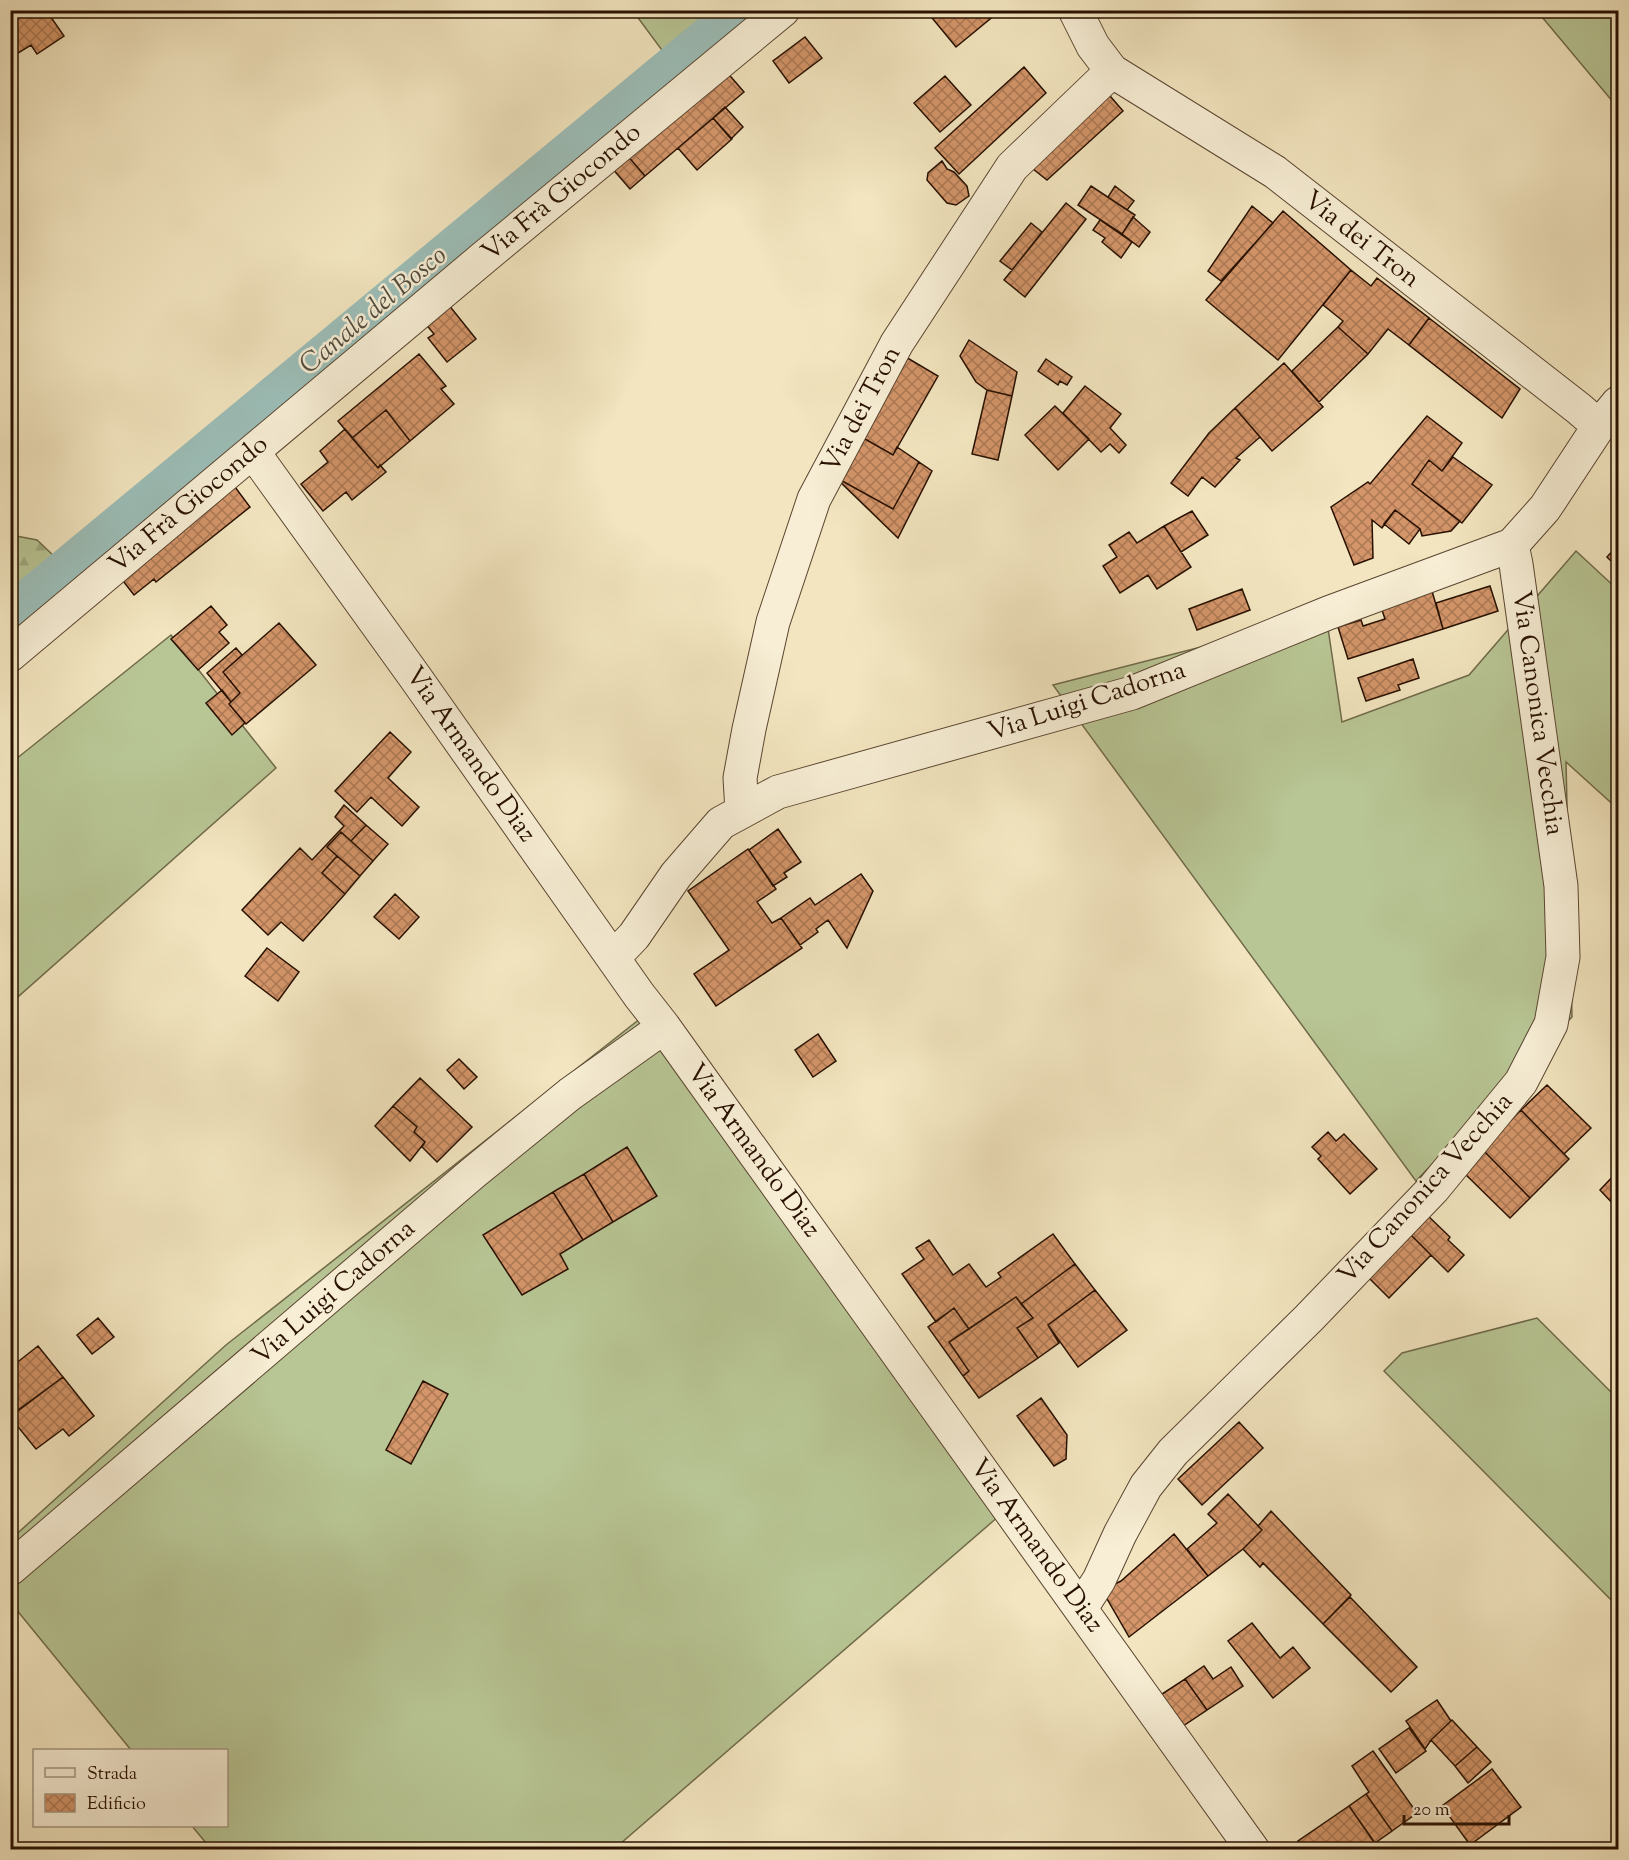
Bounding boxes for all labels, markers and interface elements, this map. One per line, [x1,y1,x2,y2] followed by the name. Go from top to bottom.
[474,115,650,271] street label: Via Frà Giocondo
[1295,183,1427,297] street label: Via dei Tron
[292,237,456,385] water label: Canale del Bosco
[813,340,911,480] street label: Via dei Tron
[101,427,277,583] street label: Via Frà Giocondo
[1502,588,1572,838] street label: Via Canonica Vecchia
[983,653,1191,751] street label: Via Luigi Cadorna
[395,659,545,851] street label: Via Armando Diaz
[677,1056,829,1246] street label: Via Armando Diaz
[1330,1085,1522,1293] street label: Via Canonica Vecchia
[244,1212,424,1374] street label: Via Luigi Cadorna
[960,1451,1112,1641] street label: Via Armando Diaz
[33,1749,228,1827] legend
[87,1762,137,1788] text: Strada
[1404,1788,1509,1826] scale bar
[87,1792,146,1818] text: Edificio
[1413,1798,1450,1824] text: 20 m

